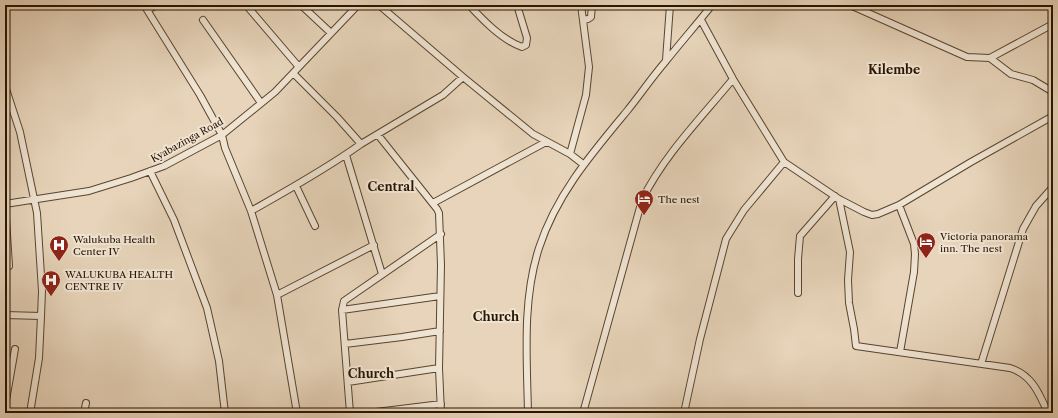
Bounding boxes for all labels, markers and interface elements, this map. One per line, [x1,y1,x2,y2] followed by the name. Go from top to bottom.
[868,62,920,77] district label: Kilembe
[148,115,226,165] street label: Kyabazinga Road
[368,179,414,194] district label: Central
[633,188,655,216] hotel icon: The nest
[658,193,700,206] place label: The nest
[939,230,1029,255] place label: Victoria panorama inn. The nest
[915,231,937,259] hotel icon: Victoria panorama inn. The nest
[72,233,156,258] place label: Walukuba Health Center IV
[48,234,70,262] hospital icon: Walukuba Health Center IV
[64,268,174,293] place label: WALUKUBA HEALTH CENTRE IV
[40,269,62,297] hospital icon: WALUKUBA HEALTH CENTRE IV
[473,309,520,324] district label: Church
[348,366,395,381] district label: Church

